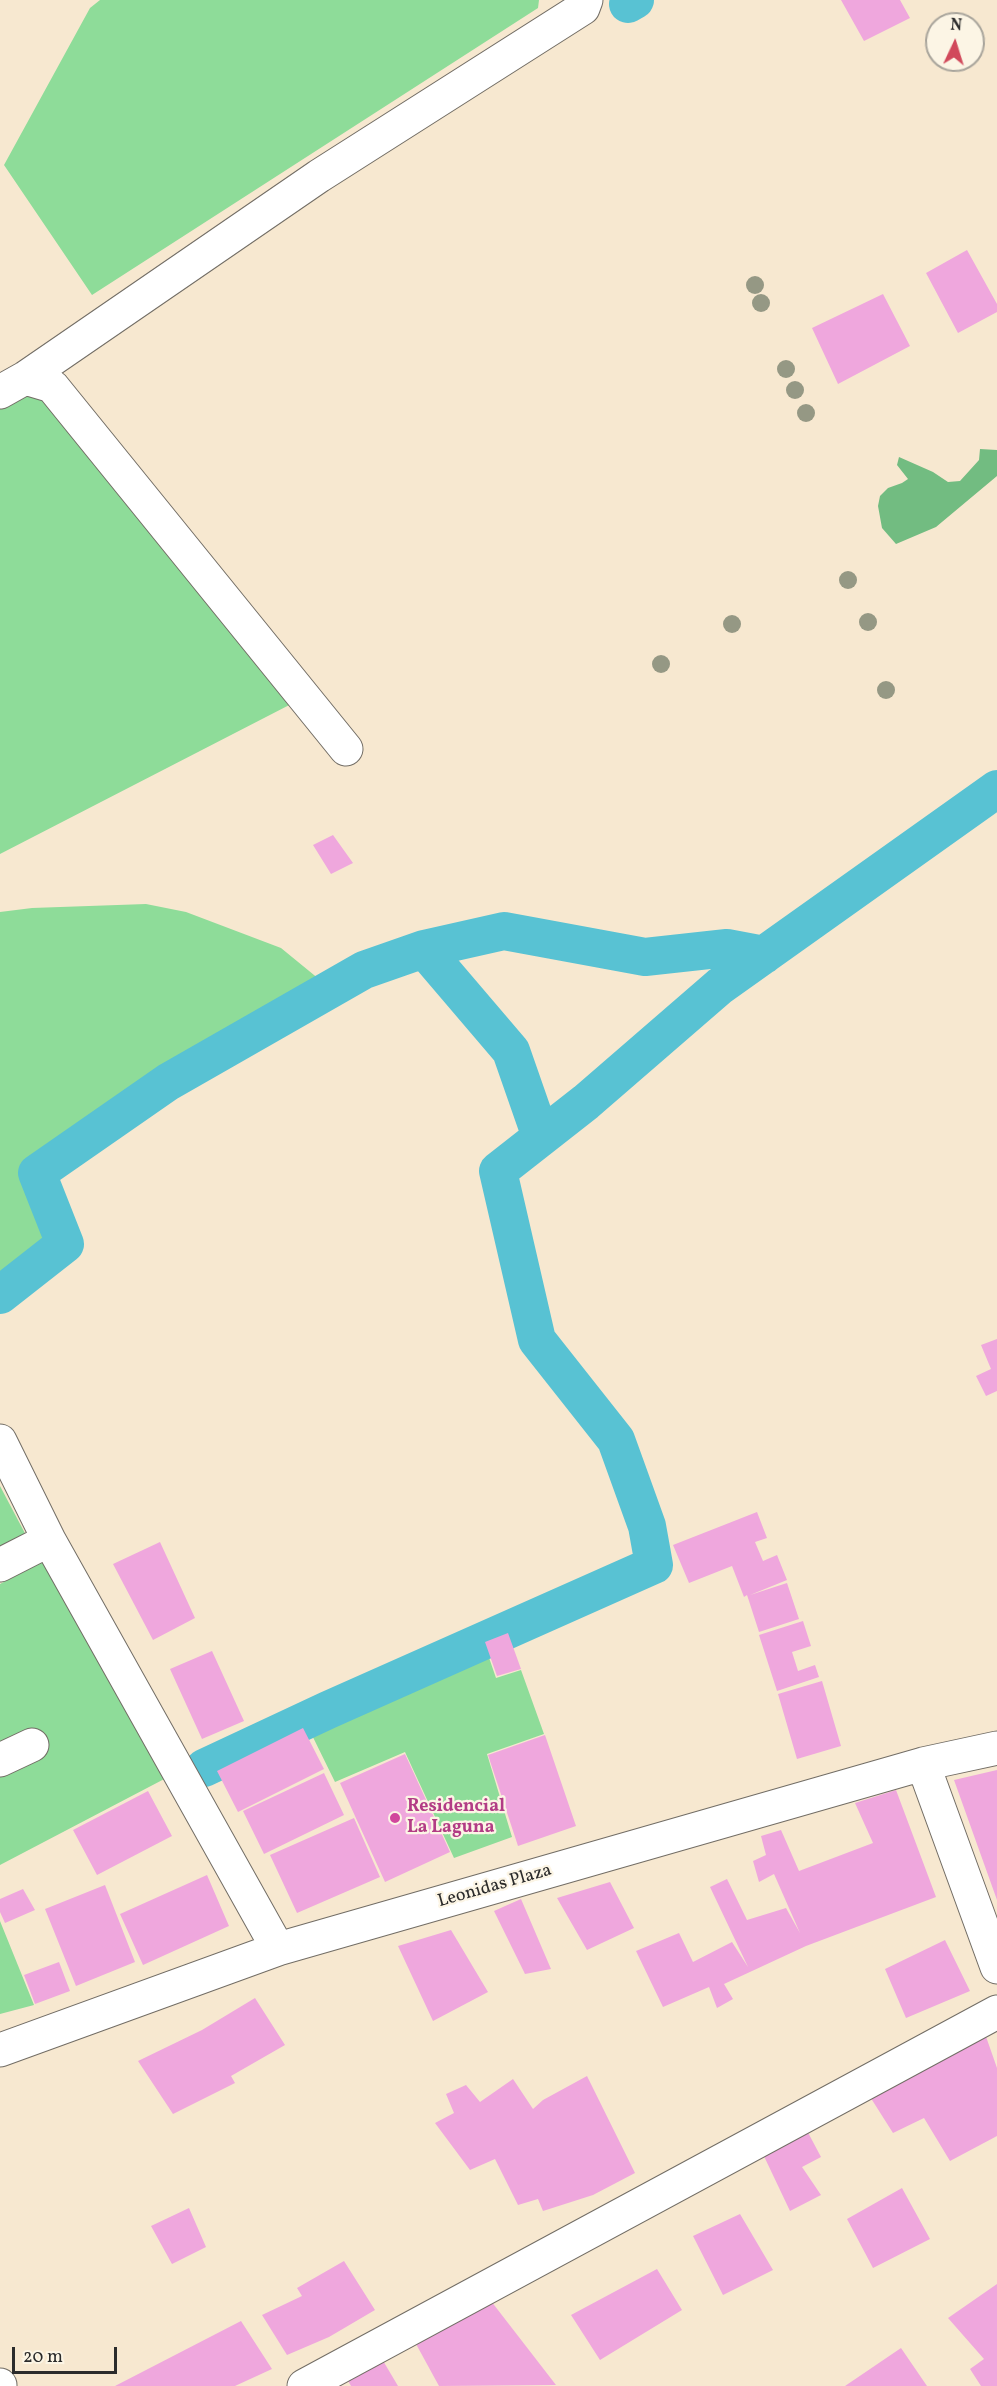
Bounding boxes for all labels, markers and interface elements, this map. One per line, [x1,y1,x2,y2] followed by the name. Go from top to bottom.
[925,12,985,72] north arrow
[950,15,963,37] text: N
[407,1797,505,1840] place label: Residencial La Laguna
[388,1811,402,1825] marker: Residencial La Laguna
[436,1860,554,1914] street label: Leonidas Plaza
[15,2335,120,2373] scale bar
[23,2345,63,2370] text: 20 m

